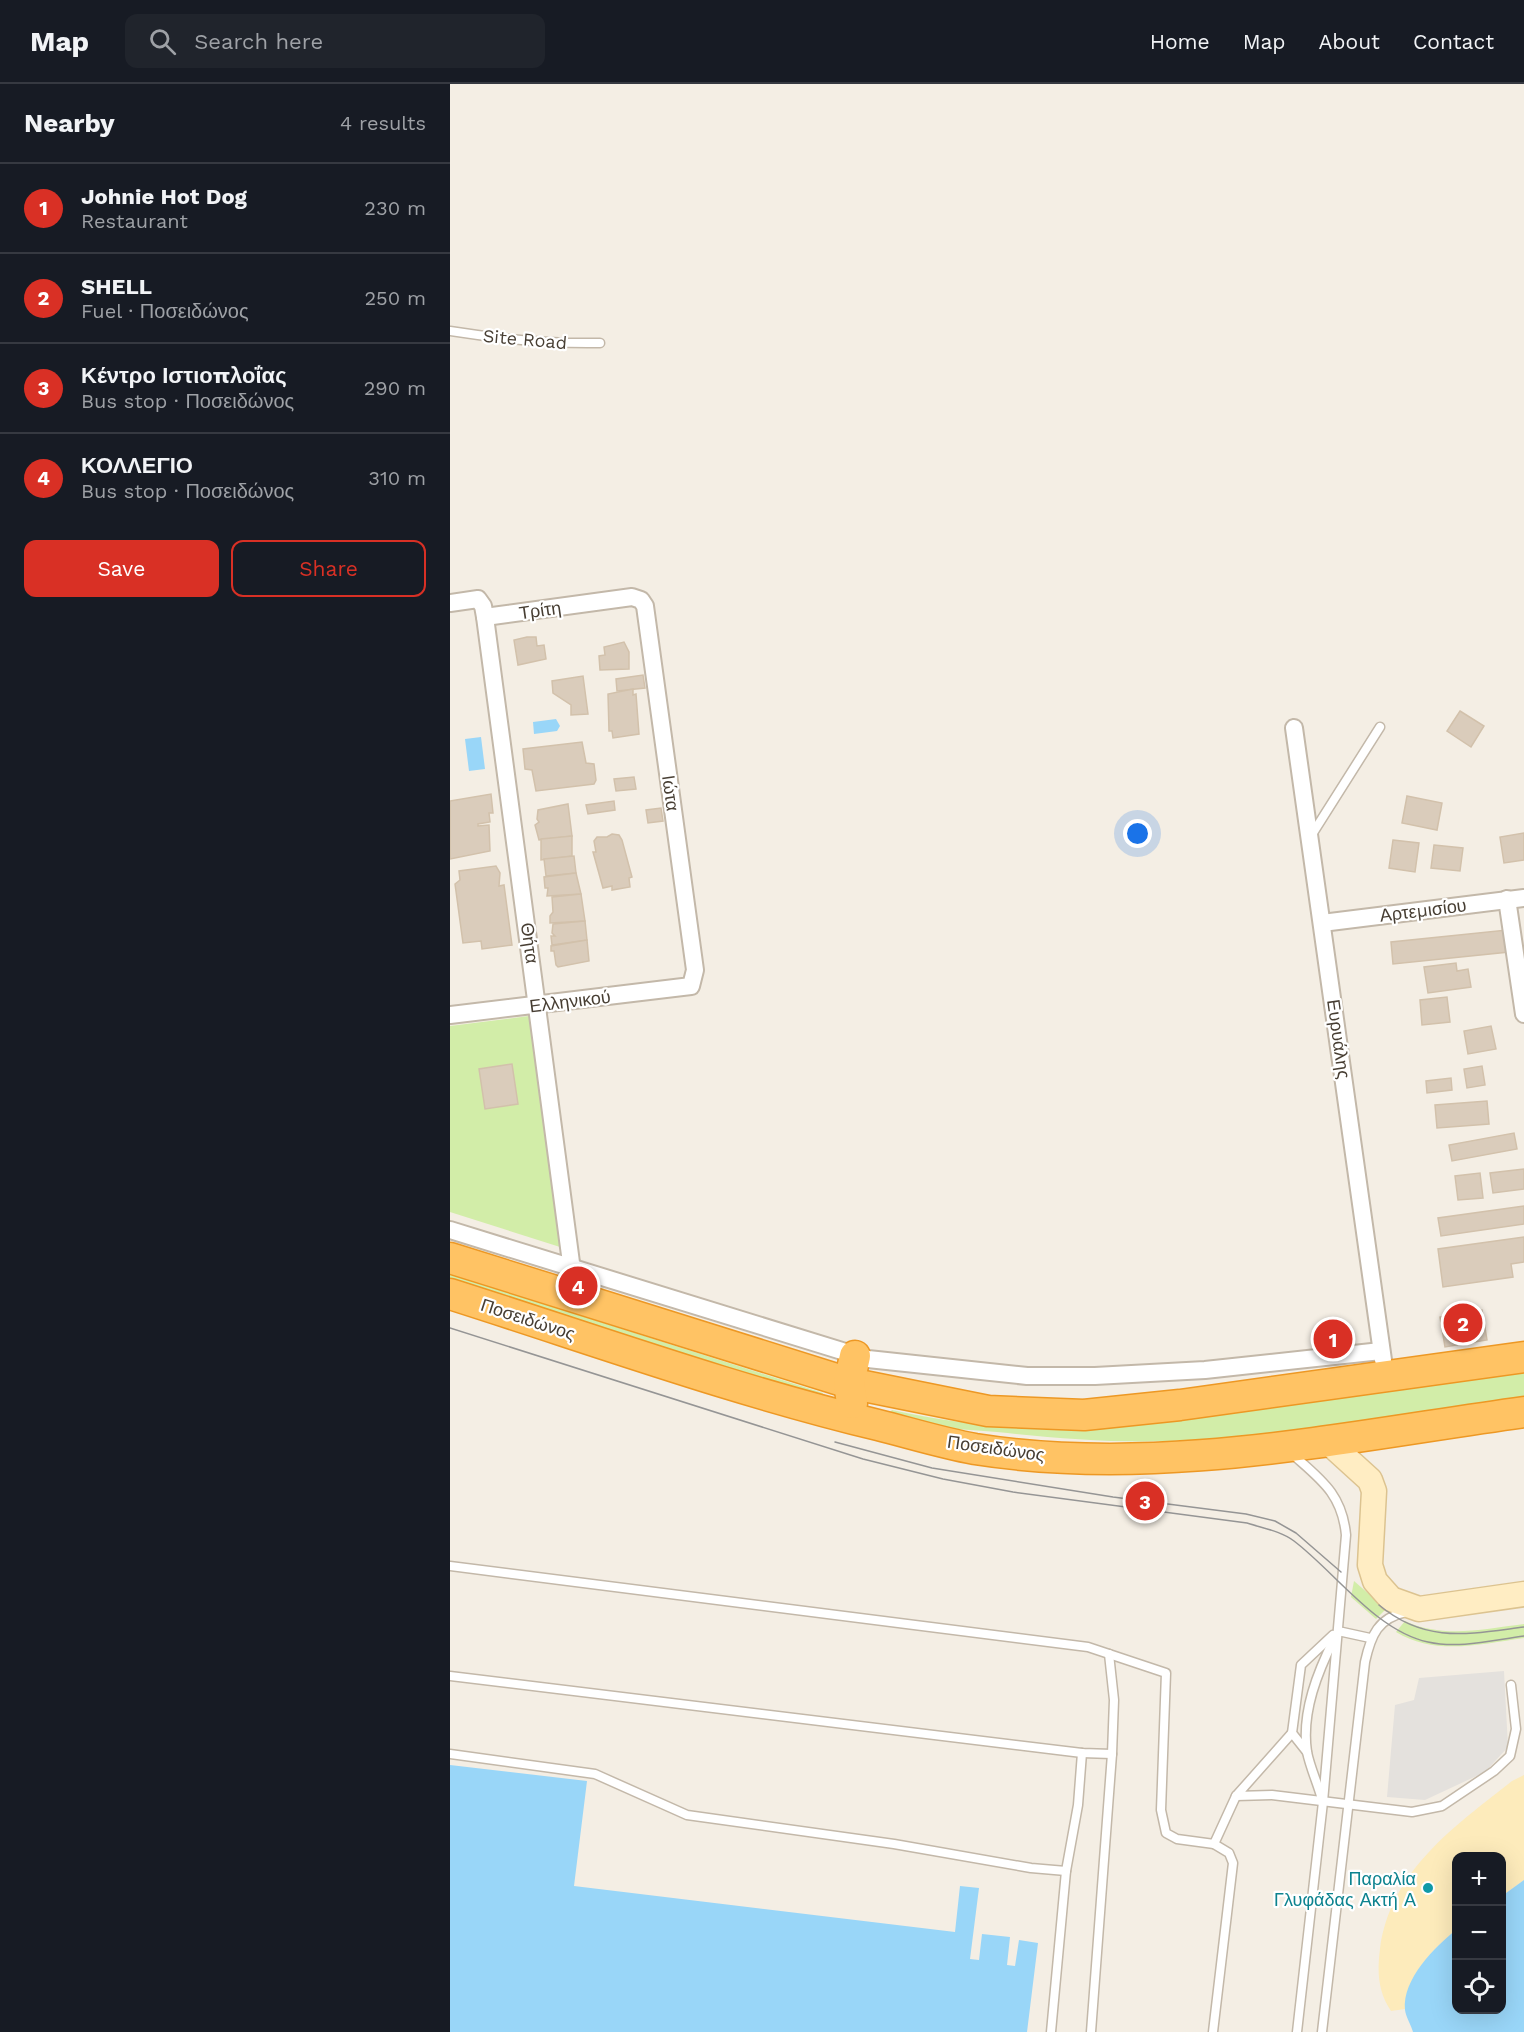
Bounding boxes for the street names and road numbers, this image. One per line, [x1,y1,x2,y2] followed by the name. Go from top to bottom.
[482,325,568,353] street label: Site Road
[518,597,562,623] street label: Τρίτη
[658,774,684,812] street label: Ιώτα
[1378,894,1468,926] street label: Αρτεμισίου
[517,921,543,965] street label: Θήτα
[528,986,612,1016] street label: Ελληνικού
[1323,998,1355,1080] street label: Ευρυάλης
[478,1294,578,1344] street label: Ποσειδώνος
[946,1431,1046,1465] street label: Ποσειδώνος

